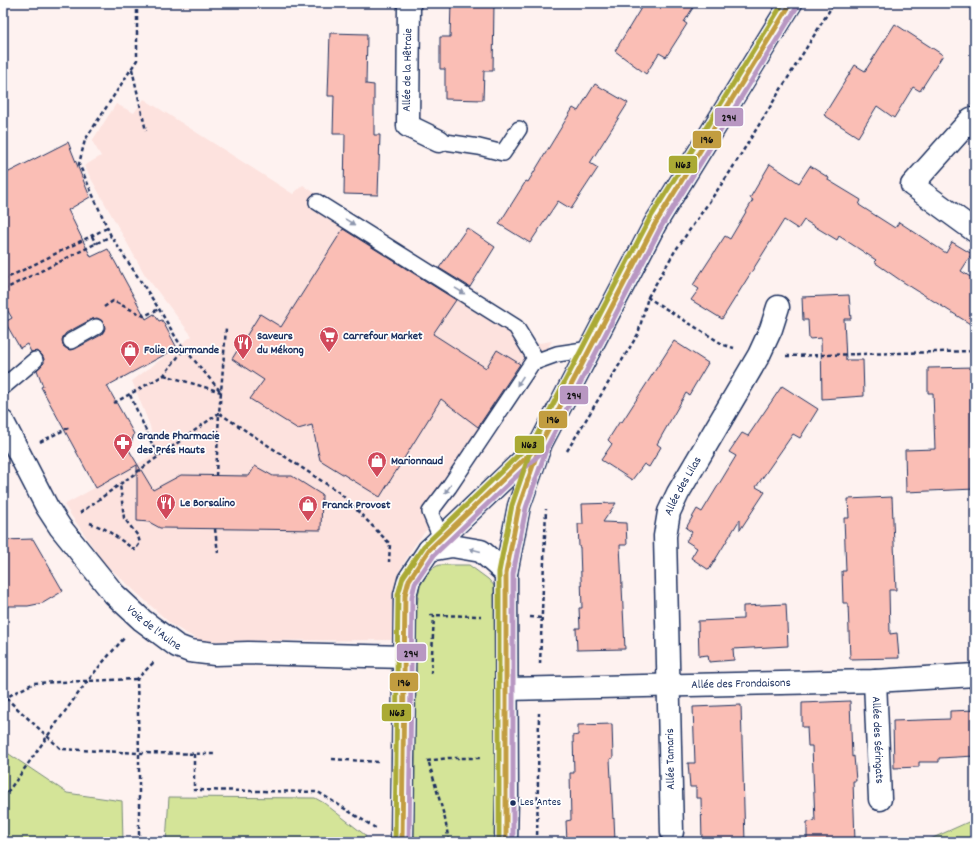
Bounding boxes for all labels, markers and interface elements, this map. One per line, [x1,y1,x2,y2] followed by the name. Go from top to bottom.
[399,28,417,112] street label: Allée de la Hêtraie
[714,107,744,127] line badge: 294
[722,111,736,127] text: 294
[692,130,722,149] line badge: 196
[701,133,714,149] text: 196
[668,155,698,174] line badge: N63
[675,158,691,174] text: N63
[344,219,356,226] one-way arrow
[454,288,466,295] one-way arrow
[318,325,340,353] supermarket icon: Carrefour Market
[257,328,304,359] place label: Saveurs du Mékong
[343,328,423,345] place label: Carrefour Market
[232,332,254,360] restaurant icon: Saveurs du Mékong
[119,339,141,367] shop icon: Folie Gourmande
[144,342,220,359] place label: Folie Gourmande
[516,376,524,386] one-way arrow
[559,385,589,405] line badge: 294
[567,389,581,405] text: 294
[538,410,568,429] line badge: 196
[547,413,560,429] text: 196
[137,428,220,459] place label: Grande Pharmacie des Prés Hauts
[112,432,134,460] pharmacy icon: Grande Pharmacie des Prés Hauts
[514,435,545,454] line badge: N63
[521,438,537,454] text: N63
[366,450,388,478] shop icon: Marionnaud
[391,453,444,470] place label: Marionnaud
[660,453,706,518] street label: Allée des Lilas
[443,483,452,494] one-way arrow
[155,492,177,520] restaurant icon: Le Borsalino
[297,494,319,522] shop icon: Franck Provost
[180,495,236,512] place label: Le Borsalino
[322,497,391,514] place label: Franck Provost
[469,547,482,553] one-way arrow
[123,601,183,655] street label: Voie de l'Aulne
[396,643,427,662] line badge: 294
[404,647,418,663] text: 294
[389,672,419,692] line badge: 196
[691,674,791,693] street label: Allée des Frondaisons
[398,676,411,692] text: 196
[867,696,888,784] street label: Allée des Séringats
[381,703,412,722] line badge: N63
[389,706,405,722] text: N63
[662,728,680,790] street label: Allée Tamaris
[520,795,561,811] place label: Les Antes
[508,798,518,808] marker: Les Antes

